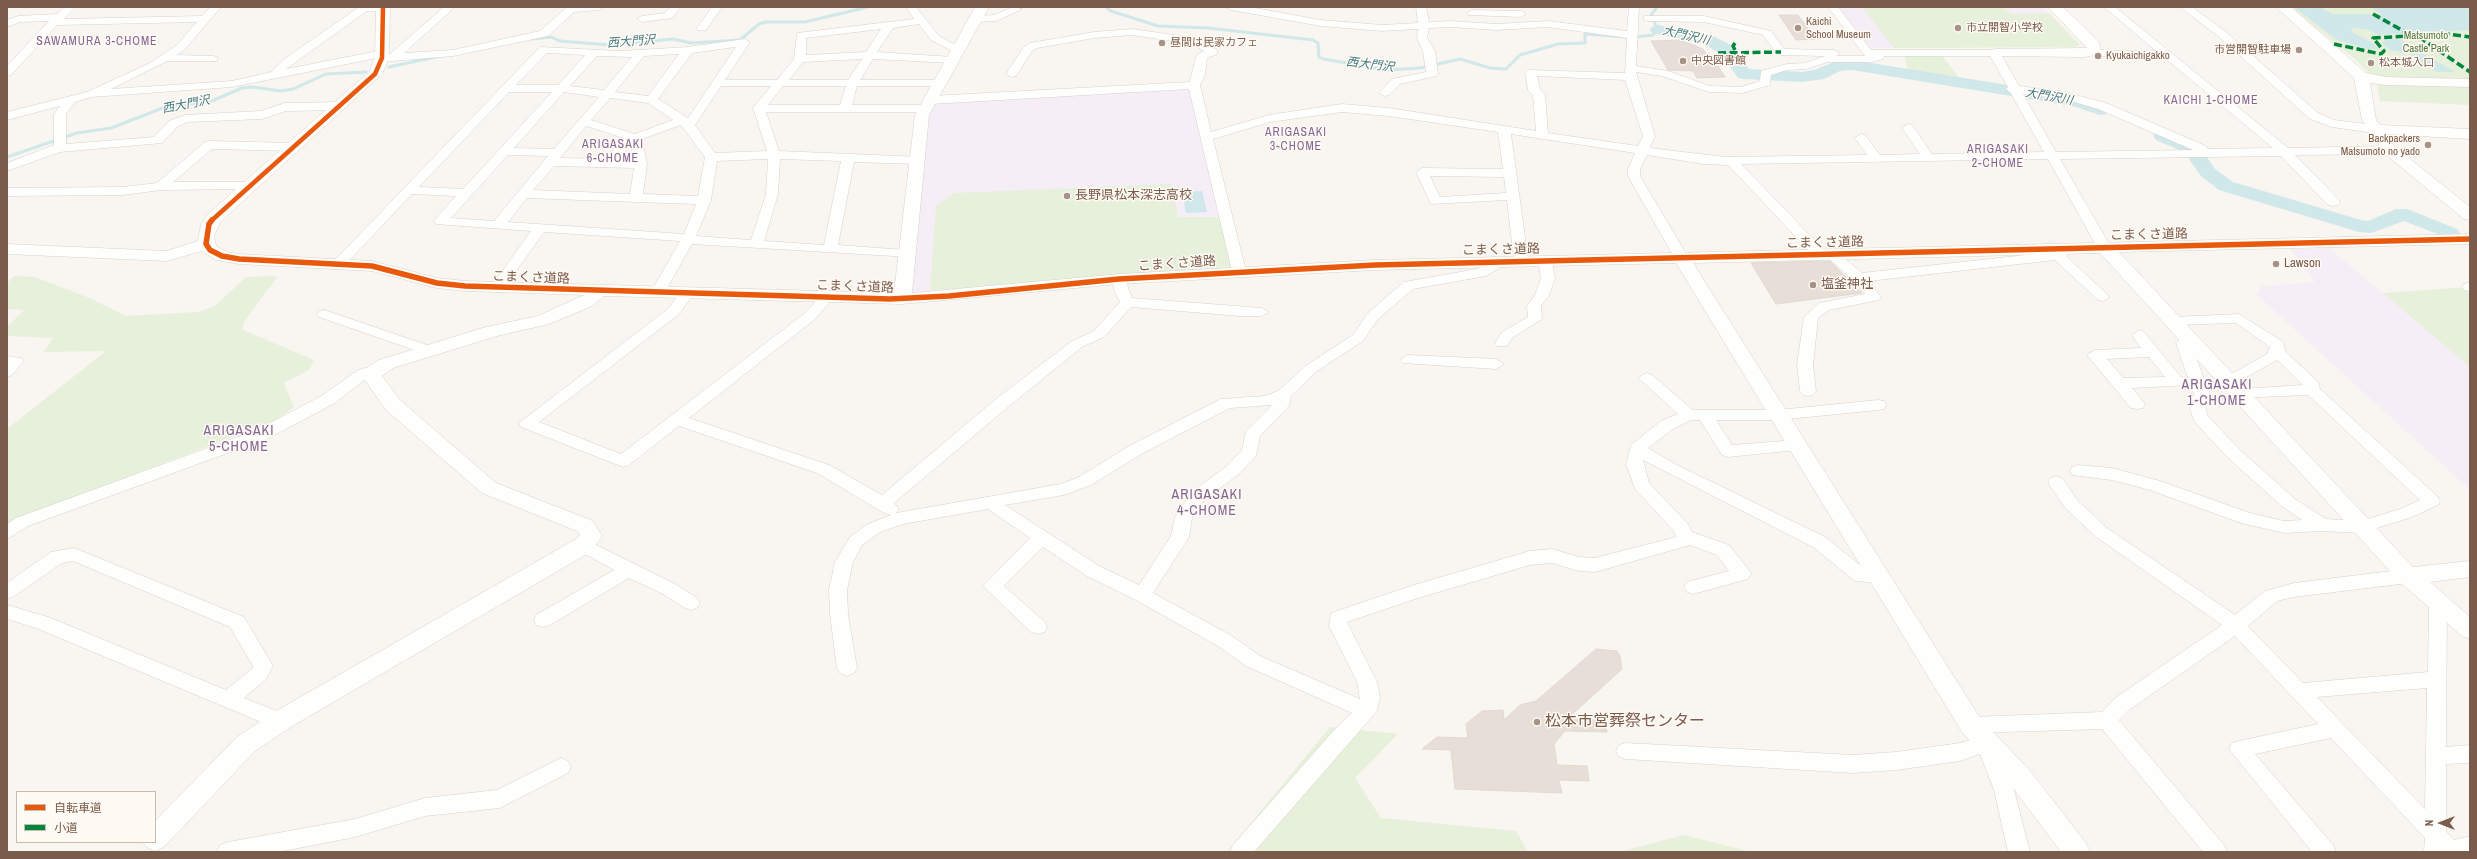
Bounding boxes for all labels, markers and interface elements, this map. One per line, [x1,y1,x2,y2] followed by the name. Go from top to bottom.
[1806,15,1871,41] place label: Kaichi School Museum
[1966,21,2043,35] place label: 市立開智小学校
[1793,23,1803,33] marker: Kaichi School Museum
[1953,23,1963,33] marker: 市立開智小学校
[1661,24,1711,48] water label: 大門沢川
[2403,29,2449,55] park label: Matsumoto Castle Park
[607,33,655,51] water label: 西大門沢
[36,35,158,49] district label: SAWAMURA 3-CHOME
[1170,36,1258,50] place label: 昼間は民家カフェ
[1157,38,1167,48] marker: 昼間は民家カフェ
[2214,43,2291,57] place label: 市営開智駐車場
[2294,45,2304,55] marker: 市営開智駐車場
[2106,49,2170,63] place label: Kyukaichigakko
[2093,51,2103,61] marker: Kyukaichigakko
[1691,54,1746,68] place label: 中央図書館
[1345,55,1395,75] water label: 西大門沢
[1678,56,1688,66] marker: 中央図書館
[2379,56,2434,70] place label: 松本城入口
[2366,58,2376,68] marker: 松本城入口
[2024,86,2074,108] water label: 大門沢川
[161,93,211,117] water label: 西大門沢
[2164,94,2258,108] district label: KAICHI 1-CHOME
[1265,126,1327,154] district label: ARIGASAKI 3-CHOME
[2341,132,2420,158] place label: Backpackers Matsumoto no yado
[582,138,644,166] district label: ARIGASAKI 6-CHOME
[2423,140,2433,150] marker: Backpackers Matsumoto no yado
[1967,143,2029,171] district label: ARIGASAKI 2-CHOME
[1075,188,1192,204] place label: 長野県松本深志高校
[1062,191,1072,201] marker: 長野県松本深志高校
[2110,227,2188,243] street label: こまくさ道路
[1786,235,1864,251] street label: こまくさ道路
[1462,242,1540,258] street label: こまくさ道路
[1138,253,1216,275] street label: こまくさ道路
[2284,256,2321,272] place label: Lawson
[2271,259,2281,269] marker: Lawson
[492,269,570,287] street label: こまくさ道路
[1821,277,1873,293] place label: 塩釜神社
[816,278,894,296] street label: こまくさ道路
[1808,280,1818,290] marker: 塩釜神社
[2182,377,2252,410] district label: ARIGASAKI 1-CHOME
[204,423,274,456] district label: ARIGASAKI 5-CHOME
[1172,487,1242,520] district label: ARIGASAKI 4-CHOME
[1545,712,1705,732] place label: 松本市営葬祭センター
[1532,717,1542,727] marker: 松本市営葬祭センター
[16,791,156,843] legend
[54,800,102,816] text: 自転車道
[2421,803,2461,843] north arrow
[54,820,78,836] text: 小道
[2422,820,2436,826] text: N

